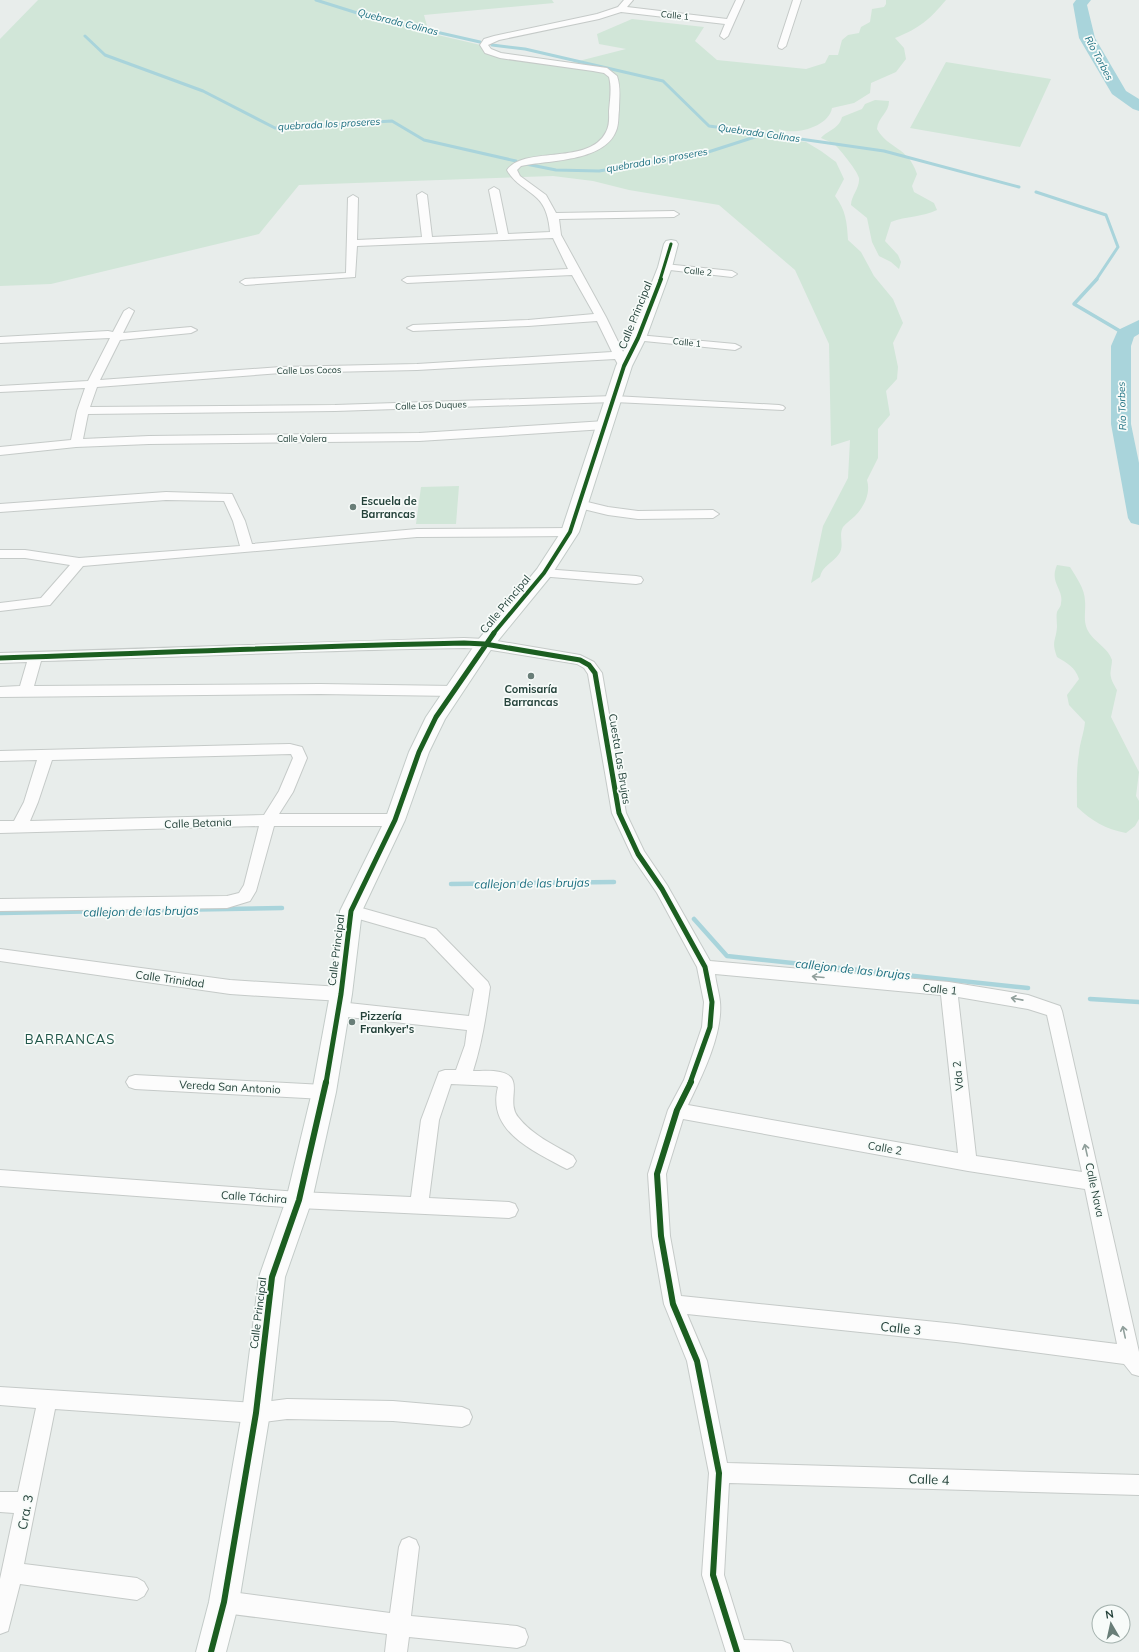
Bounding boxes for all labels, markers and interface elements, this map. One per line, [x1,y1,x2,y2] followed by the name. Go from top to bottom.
[356,6,440,38] water label: Quebrada Colinas
[660,8,690,22] street label: Calle 1
[1082,33,1116,83] water label: Río Torbes
[277,115,381,133] water label: quebrada los proseres
[717,121,801,145] water label: Quebrada Colinas
[605,145,709,175] water label: quebrada los proseres
[683,264,713,278] street label: Calle 2
[615,279,655,351] street label: Calle Principal
[672,335,702,349] street label: Calle 1
[277,364,341,376] street label: Calle Los Cocos
[1115,381,1129,431] water label: Río Torbes
[395,398,467,412] street label: Calle Los Duques
[277,433,327,444] street label: Calle Valera
[361,494,417,521] place label: Escuela de Barrancas
[348,502,358,512] marker: Escuela de Barrancas
[476,572,534,636] street label: Calle Principal
[526,671,536,681] marker: Comisaría Barrancas
[504,682,559,709] place label: Comisaría Barrancas
[606,713,634,805] street label: Cuesta Las Brujas
[164,815,232,831] street label: Calle Betania
[474,874,590,892] water label: callejon de las brujas
[83,902,199,920] water label: callejon de las brujas
[325,913,347,987] street label: Calle Principal
[795,955,911,983] water label: callejon de las brujas
[135,967,205,991] street label: Calle Trinidad
[812,974,825,981] one-way arrow
[922,980,958,998] street label: Calle 1
[1011,995,1024,1003] one-way arrow
[360,1009,415,1036] place label: Pizzería Frankyer's
[347,1017,357,1027] marker: Pizzería Frankyer's
[25,1031,115,1047] district label: BARRANCAS
[949,1060,967,1092] street label: Vda 2
[179,1077,281,1097] street label: Vereda San Antonio
[867,1138,904,1158] street label: Calle 2
[1081,1144,1089,1157] one-way arrow
[1082,1162,1108,1218] street label: Calle Nava
[220,1188,288,1206] street label: Calle Táchira
[247,1276,269,1350] street label: Calle Principal
[880,1318,922,1338] street label: Calle 3
[1120,1326,1128,1339] one-way arrow
[908,1470,950,1488] street label: Calle 4
[14,1493,36,1531] street label: Cra. 3
[1091,1604,1131,1644] north arrow
[1104,1607,1115,1622] text: N

